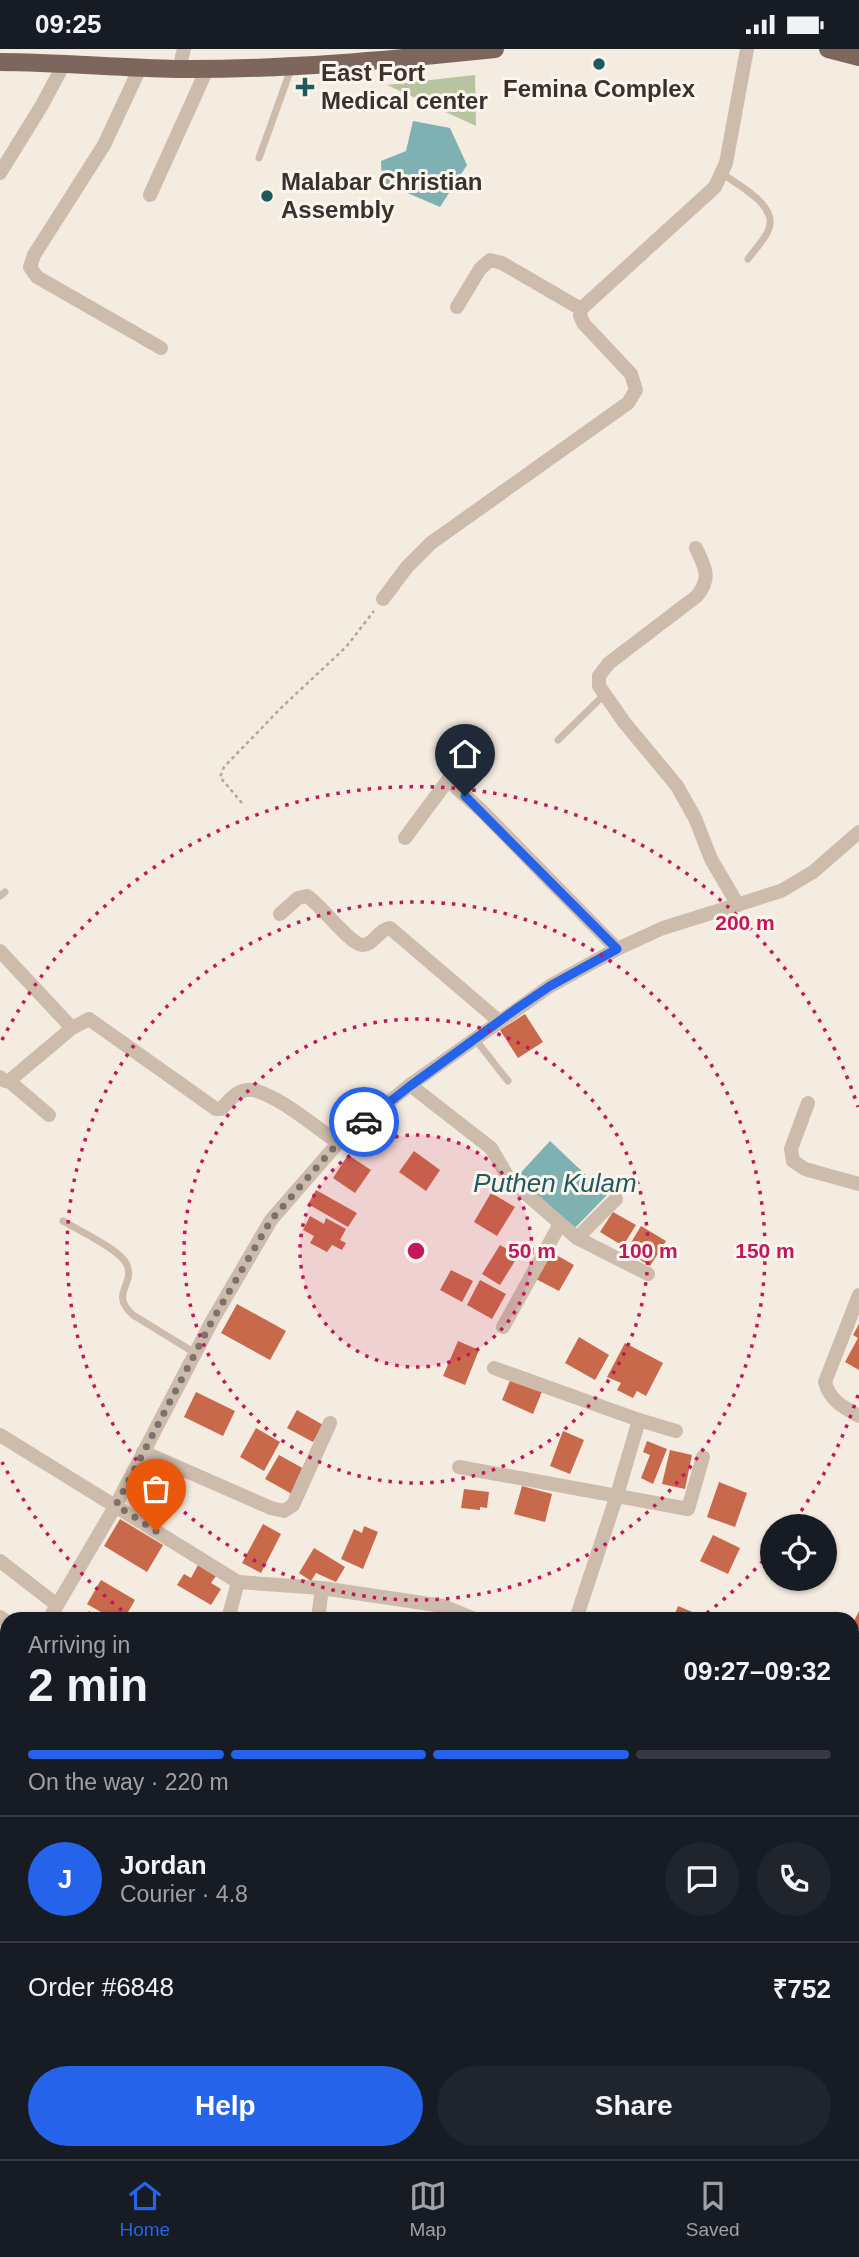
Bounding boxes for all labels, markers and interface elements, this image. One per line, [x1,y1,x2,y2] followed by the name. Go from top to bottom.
[35,9,102,39] text: 09:25
[591,56,607,72] marker: Femina Complex
[321,59,488,114] place label: East Fort Medical center
[503,75,696,102] place label: Femina Complex
[295,77,315,97] marker: East Fort Medical center
[281,168,482,223] place label: Malabar Christian Assembly
[259,188,275,204] marker: Malabar Christian Assembly
[435,724,495,796] pin
[446,735,484,773] icon: home
[715,911,775,934] text: 200 m
[329,1087,399,1157] courier
[345,1103,383,1141] icon: car
[473,1168,637,1198] water label: Puthen Kulam
[404,1239,428,1263] centre of rings
[508,1239,556,1262] text: 50 m
[618,1239,678,1262] text: 100 m
[735,1239,795,1262] text: 150 m
[126,1459,186,1531] pin
[137,1470,175,1508] icon: bag
[760,1514,837,1591] map controls
[760,1514,837,1591] button: locate
[28,1632,130,1658] text: Arriving in
[684,1656,831,1686] text: 09:27–09:32
[28,1659,148,1711] text: 2 min
[28,1769,229,1795] text: On the way · 220 m
[665,1842,739,1916] button: chat
[757,1842,831,1916] button: phone
[120,1850,207,1880] text: Jordan
[58,1864,72,1894] text: J
[120,1881,248,1907] text: Courier · 4.8
[28,1972,174,2002] text: Order #6848
[773,1974,831,2004] text: ₹752
[28,2066,423,2146] button: Help
[437,2066,831,2146] button: Share
[119,2177,170,2241] tab: Home
[409,2177,447,2241] tab: Map
[686,2177,740,2241] tab: Saved

